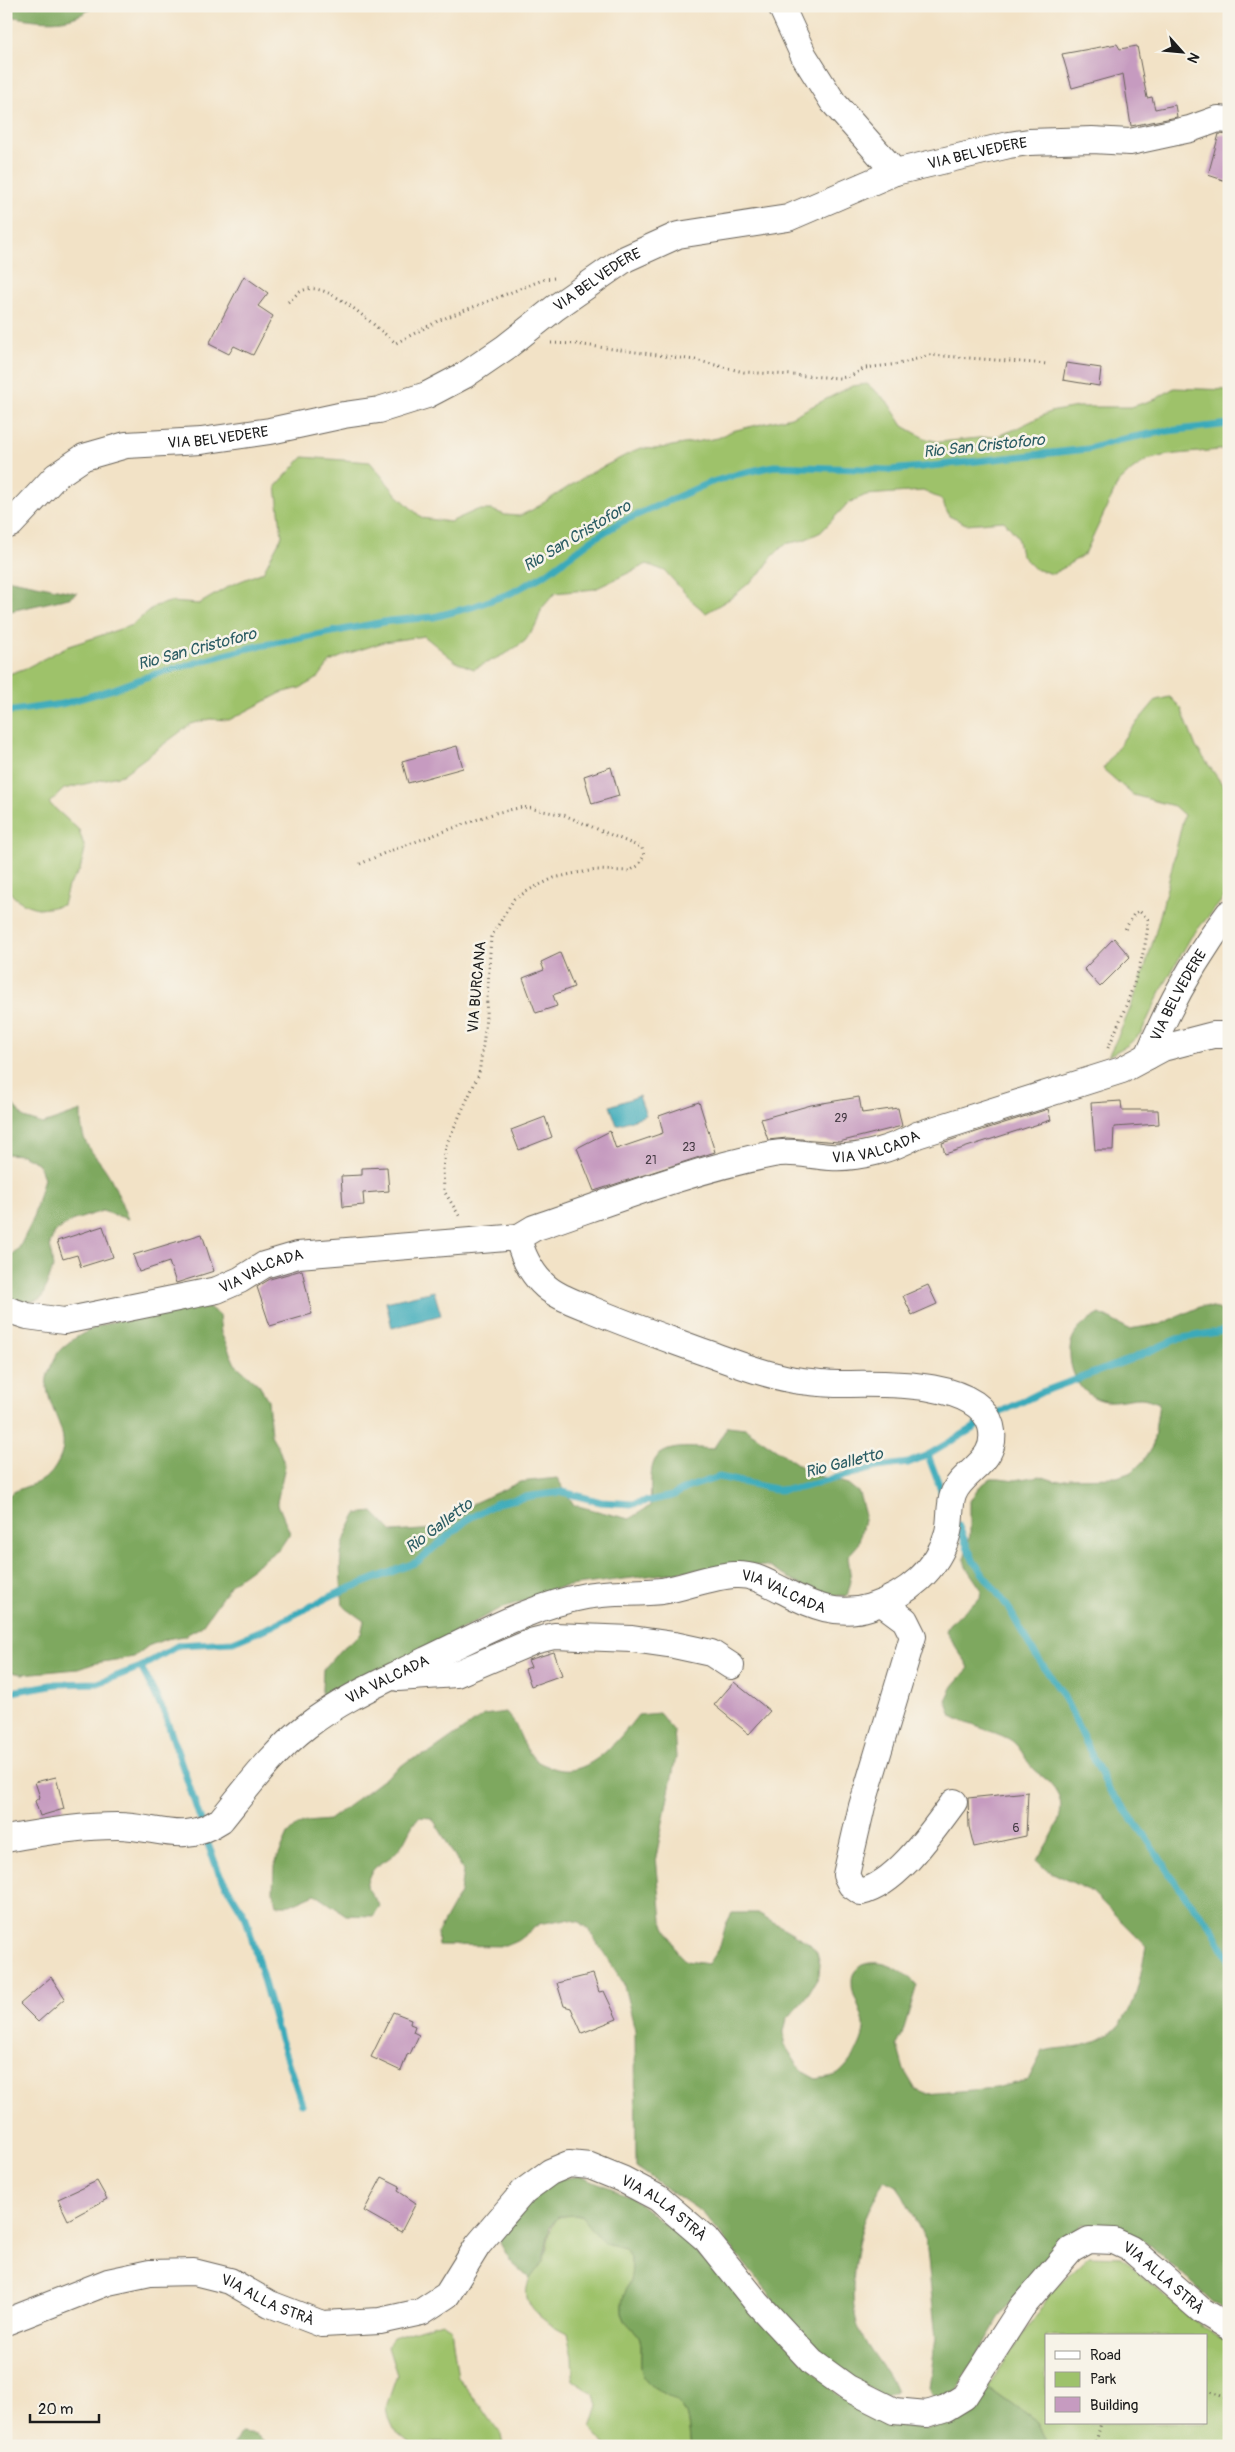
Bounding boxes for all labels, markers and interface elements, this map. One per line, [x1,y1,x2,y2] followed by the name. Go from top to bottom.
[1158,28,1208,78] north arrow
[1183,50,1203,66] text: N
[926,133,1029,173] street label: VIA BELVEDERE
[550,244,644,316] street label: VIA BELVEDERE
[167,422,270,452] street label: VIA BELVEDERE
[922,430,1047,462] water label: Rio San Cristoforo
[520,495,636,576] water label: Rio San Cristoforo
[136,623,260,674] water label: Rio San Cristoforo
[464,940,491,1034] street label: VIA BURCANA
[1146,946,1211,1044] street label: VIA BELVEDERE
[835,1111,847,1126] house number: 29
[832,1126,923,1167] street label: VIA VALCADA
[682,1140,696,1155] house number: 23
[645,1153,657,1168] house number: 21
[216,1244,306,1297] street label: VIA VALCADA
[803,1443,886,1482] water label: Rio Galletto
[401,1493,478,1558] water label: Rio Galletto
[740,1565,828,1618] street label: VIA VALCADA
[342,1650,432,1708] street label: VIA VALCADA
[1013,1821,1020,1836] house number: 6
[618,2171,711,2245] street label: VIA ALLA STRÀ
[1120,2237,1208,2318] street label: VIA ALLA STRÀ
[219,2270,317,2330] street label: VIA ALLA STRÀ
[1045,2334,1208,2424] legend
[1090,2346,1121,2365] text: Road
[1090,2370,1117,2389] text: Park
[30,2392,99,2424] scale bar
[1090,2396,1138,2415] text: Building
[38,2400,73,2419] text: 20 m

